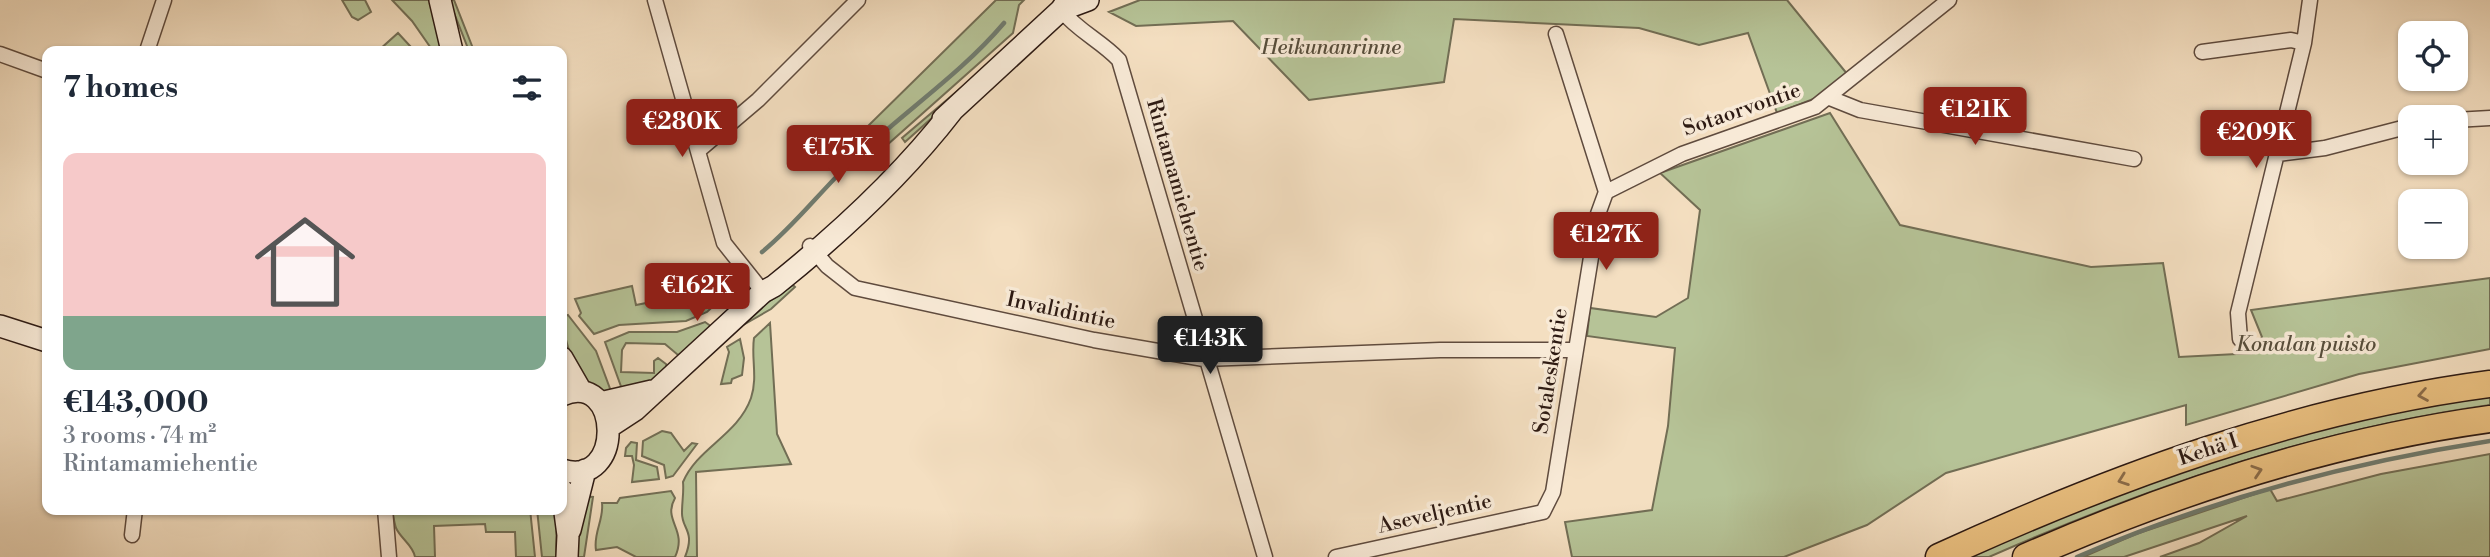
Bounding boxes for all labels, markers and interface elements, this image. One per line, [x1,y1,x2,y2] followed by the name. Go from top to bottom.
[2398,21,2468,259] map controls
[2398,21,2468,91] button: locate
[1260,35,1401,61] park label: Heikunanrinne
[63,69,178,107] text: 7 homes
[508,69,546,107] icon: filters
[1680,78,1804,142] street label: Sotaorvontie
[1926,88,2024,147] pin: €121K
[1140,96,1214,274] street label: Rintamamiehentie
[1940,96,2010,124] text: €121K
[633,100,731,159] pin: €280K
[2398,105,2468,175] button: +
[642,108,722,136] text: €280K
[2207,110,2305,170] pin: €209K
[2216,119,2296,147] text: €209K
[789,125,887,185] pin: €175K
[803,134,873,162] text: €175K
[2398,189,2468,259] button: −
[242,199,368,325] icon: home
[1557,212,1655,272] pin: €127K
[1570,221,1642,249] text: €127K
[648,264,746,323] pin: €162K
[661,272,733,300] text: €162K
[1004,287,1118,335] street label: Invalidintie
[1528,306,1574,436] street label: Sotaleskentie
[1161,316,1259,376] pin: €143K
[1174,325,1246,353] text: €143K
[2236,332,2376,358] park label: Konalan puisto
[63,384,208,422] text: €143,000
[2417,386,2429,401] one-way arrow
[63,422,216,450] text: 3 rooms · 74 m²
[2175,428,2241,472] street label: Kehä I
[63,450,258,478] text: Rintamamiehentie
[2251,465,2263,480] one-way arrow
[2117,472,2129,486] one-way arrow
[1375,488,1494,540] street label: Aseveljentie

